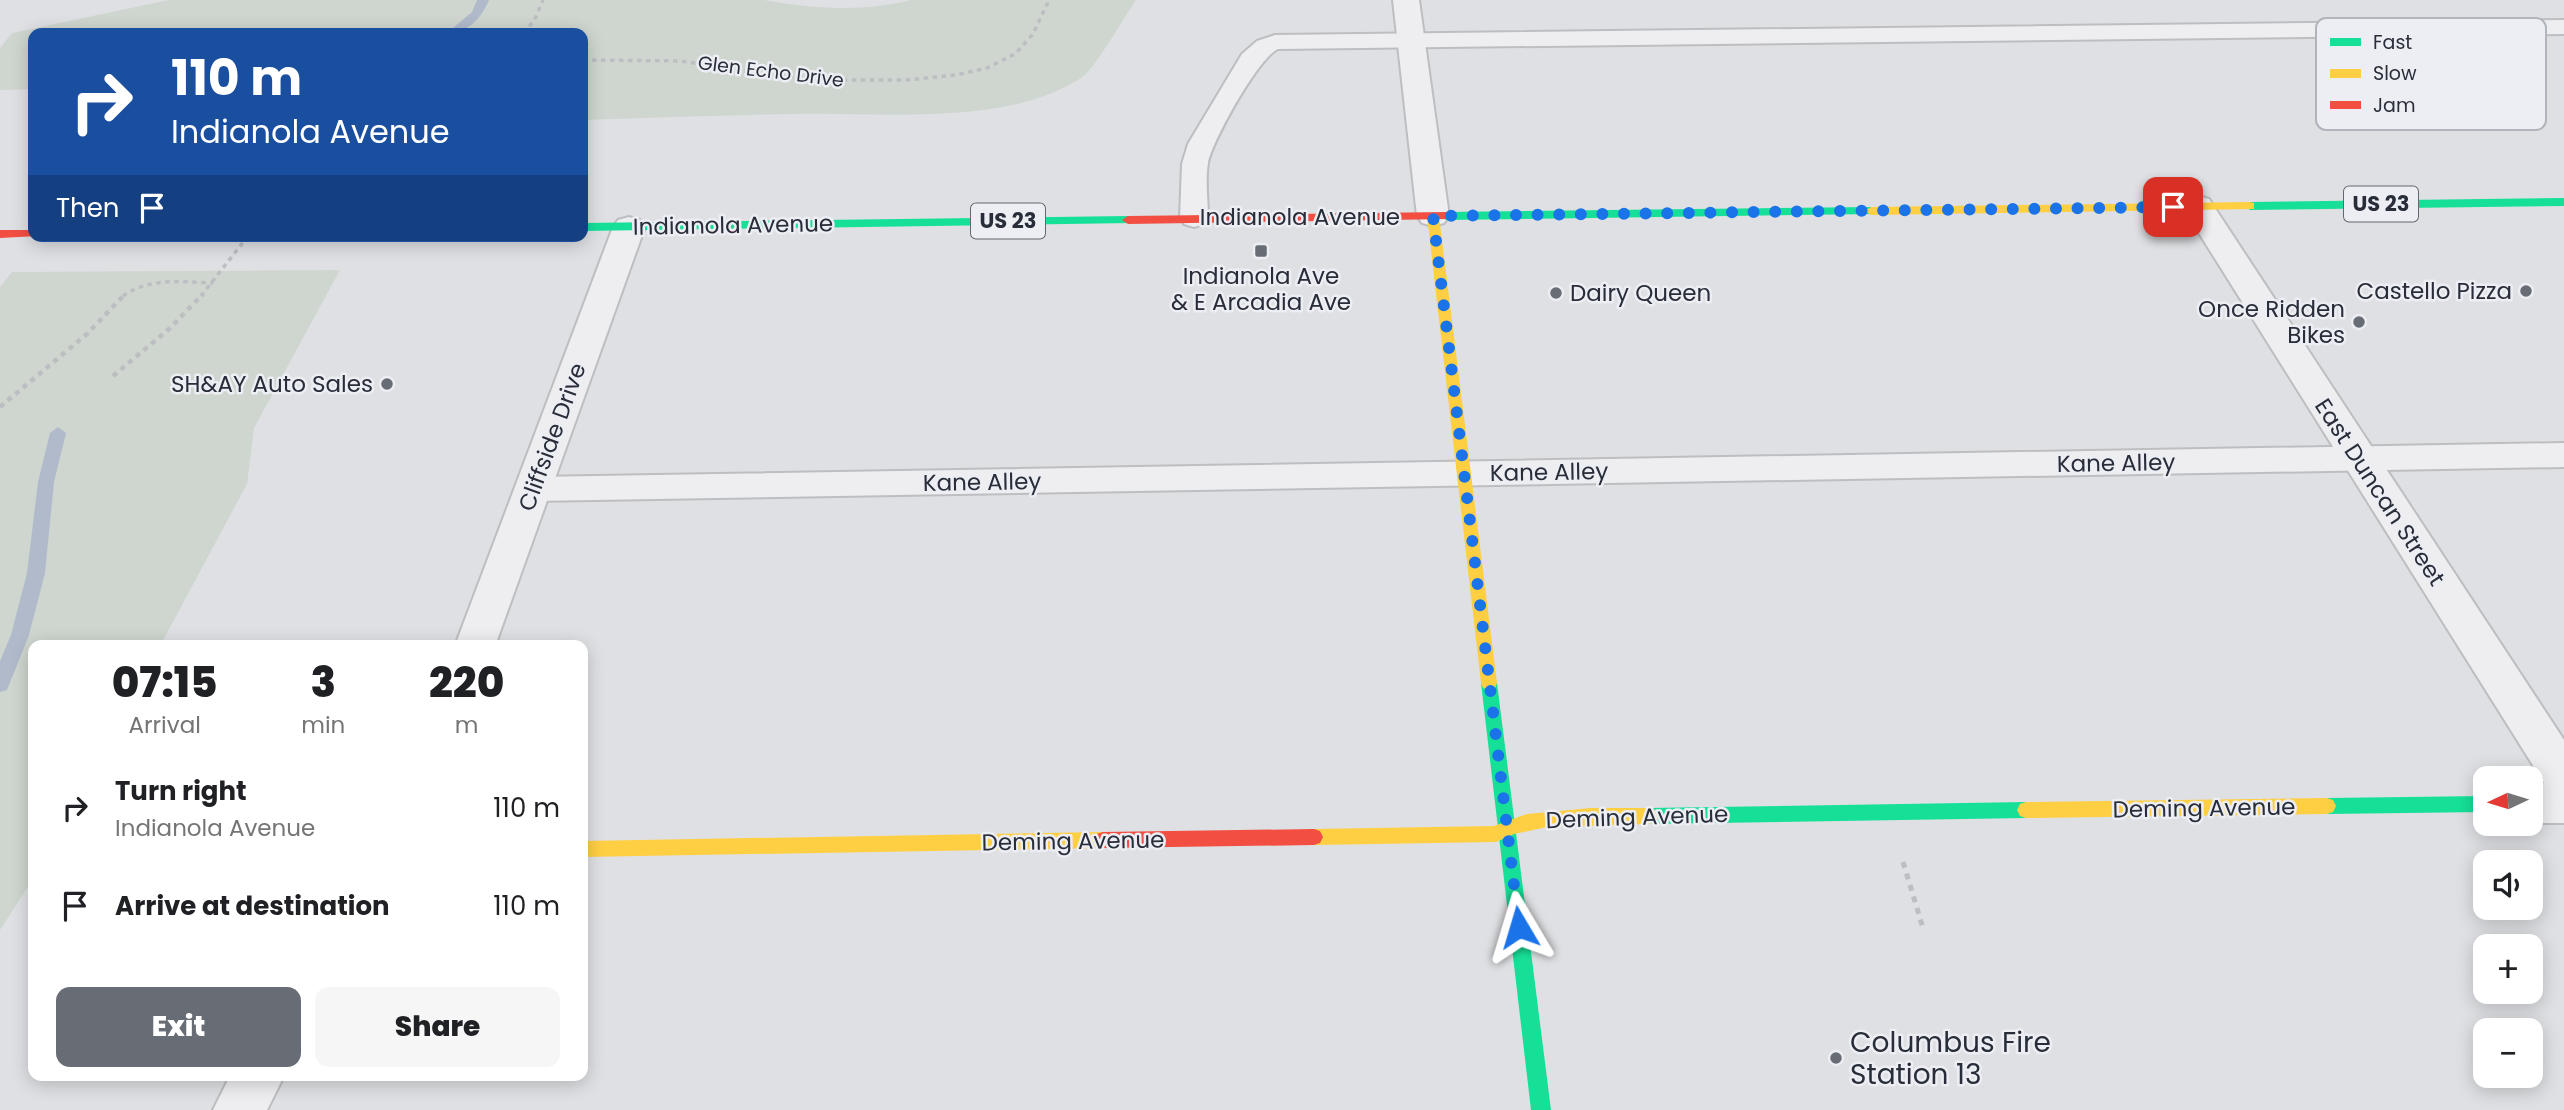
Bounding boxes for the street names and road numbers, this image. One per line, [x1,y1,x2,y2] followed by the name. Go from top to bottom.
[696,49,845,94] street label: Glen Echo Drive
[2344,186,2418,222] road number: US 23
[1200,201,1400,233] street label: Indianola Avenue
[971,204,1045,238] road number: US 23
[633,207,833,243] street label: Indianola Avenue
[510,358,594,516] street label: Cliffside Drive
[2307,392,2453,592] street label: East Duncan Street
[2056,446,2176,480] street label: Kane Alley
[1489,455,1609,489] street label: Kane Alley
[922,465,1042,499] street label: Kane Alley
[2112,790,2296,826] street label: Deming Avenue
[1545,798,1729,836] street label: Deming Avenue
[981,823,1165,859] street label: Deming Avenue

